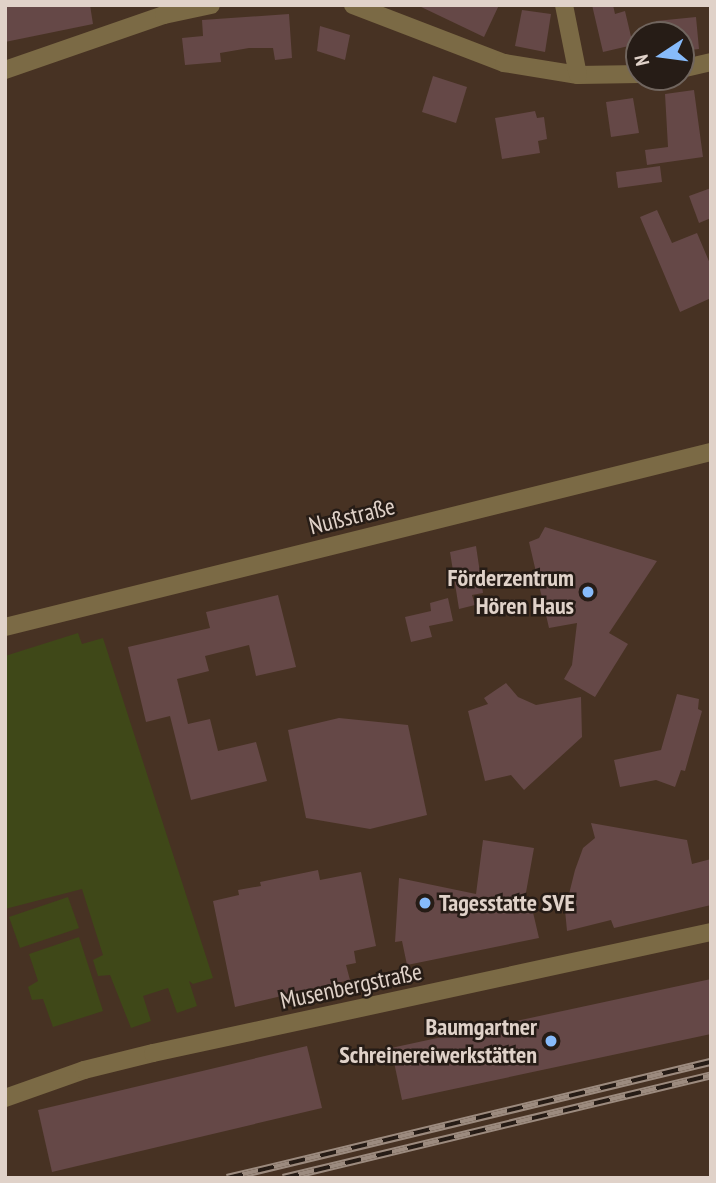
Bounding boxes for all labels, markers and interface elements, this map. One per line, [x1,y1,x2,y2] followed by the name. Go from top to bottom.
[625,21,695,91] north arrow
[629,53,654,68] text: N
[306,491,398,541] street label: Nußstraße
[448,564,574,620] place label: Förderzentrum Hören Haus
[580,584,596,600] marker: Förderzentrum Hören Haus
[439,889,575,917] place label: Tagesstatte SVE
[417,895,433,911] marker: Tagesstatte SVE
[278,957,424,1015] street label: Musenbergstraße
[339,1013,537,1069] place label: Baumgartner Schreinereiwerkstätten
[543,1033,559,1049] marker: Baumgartner Schreinereiwerkstätten

